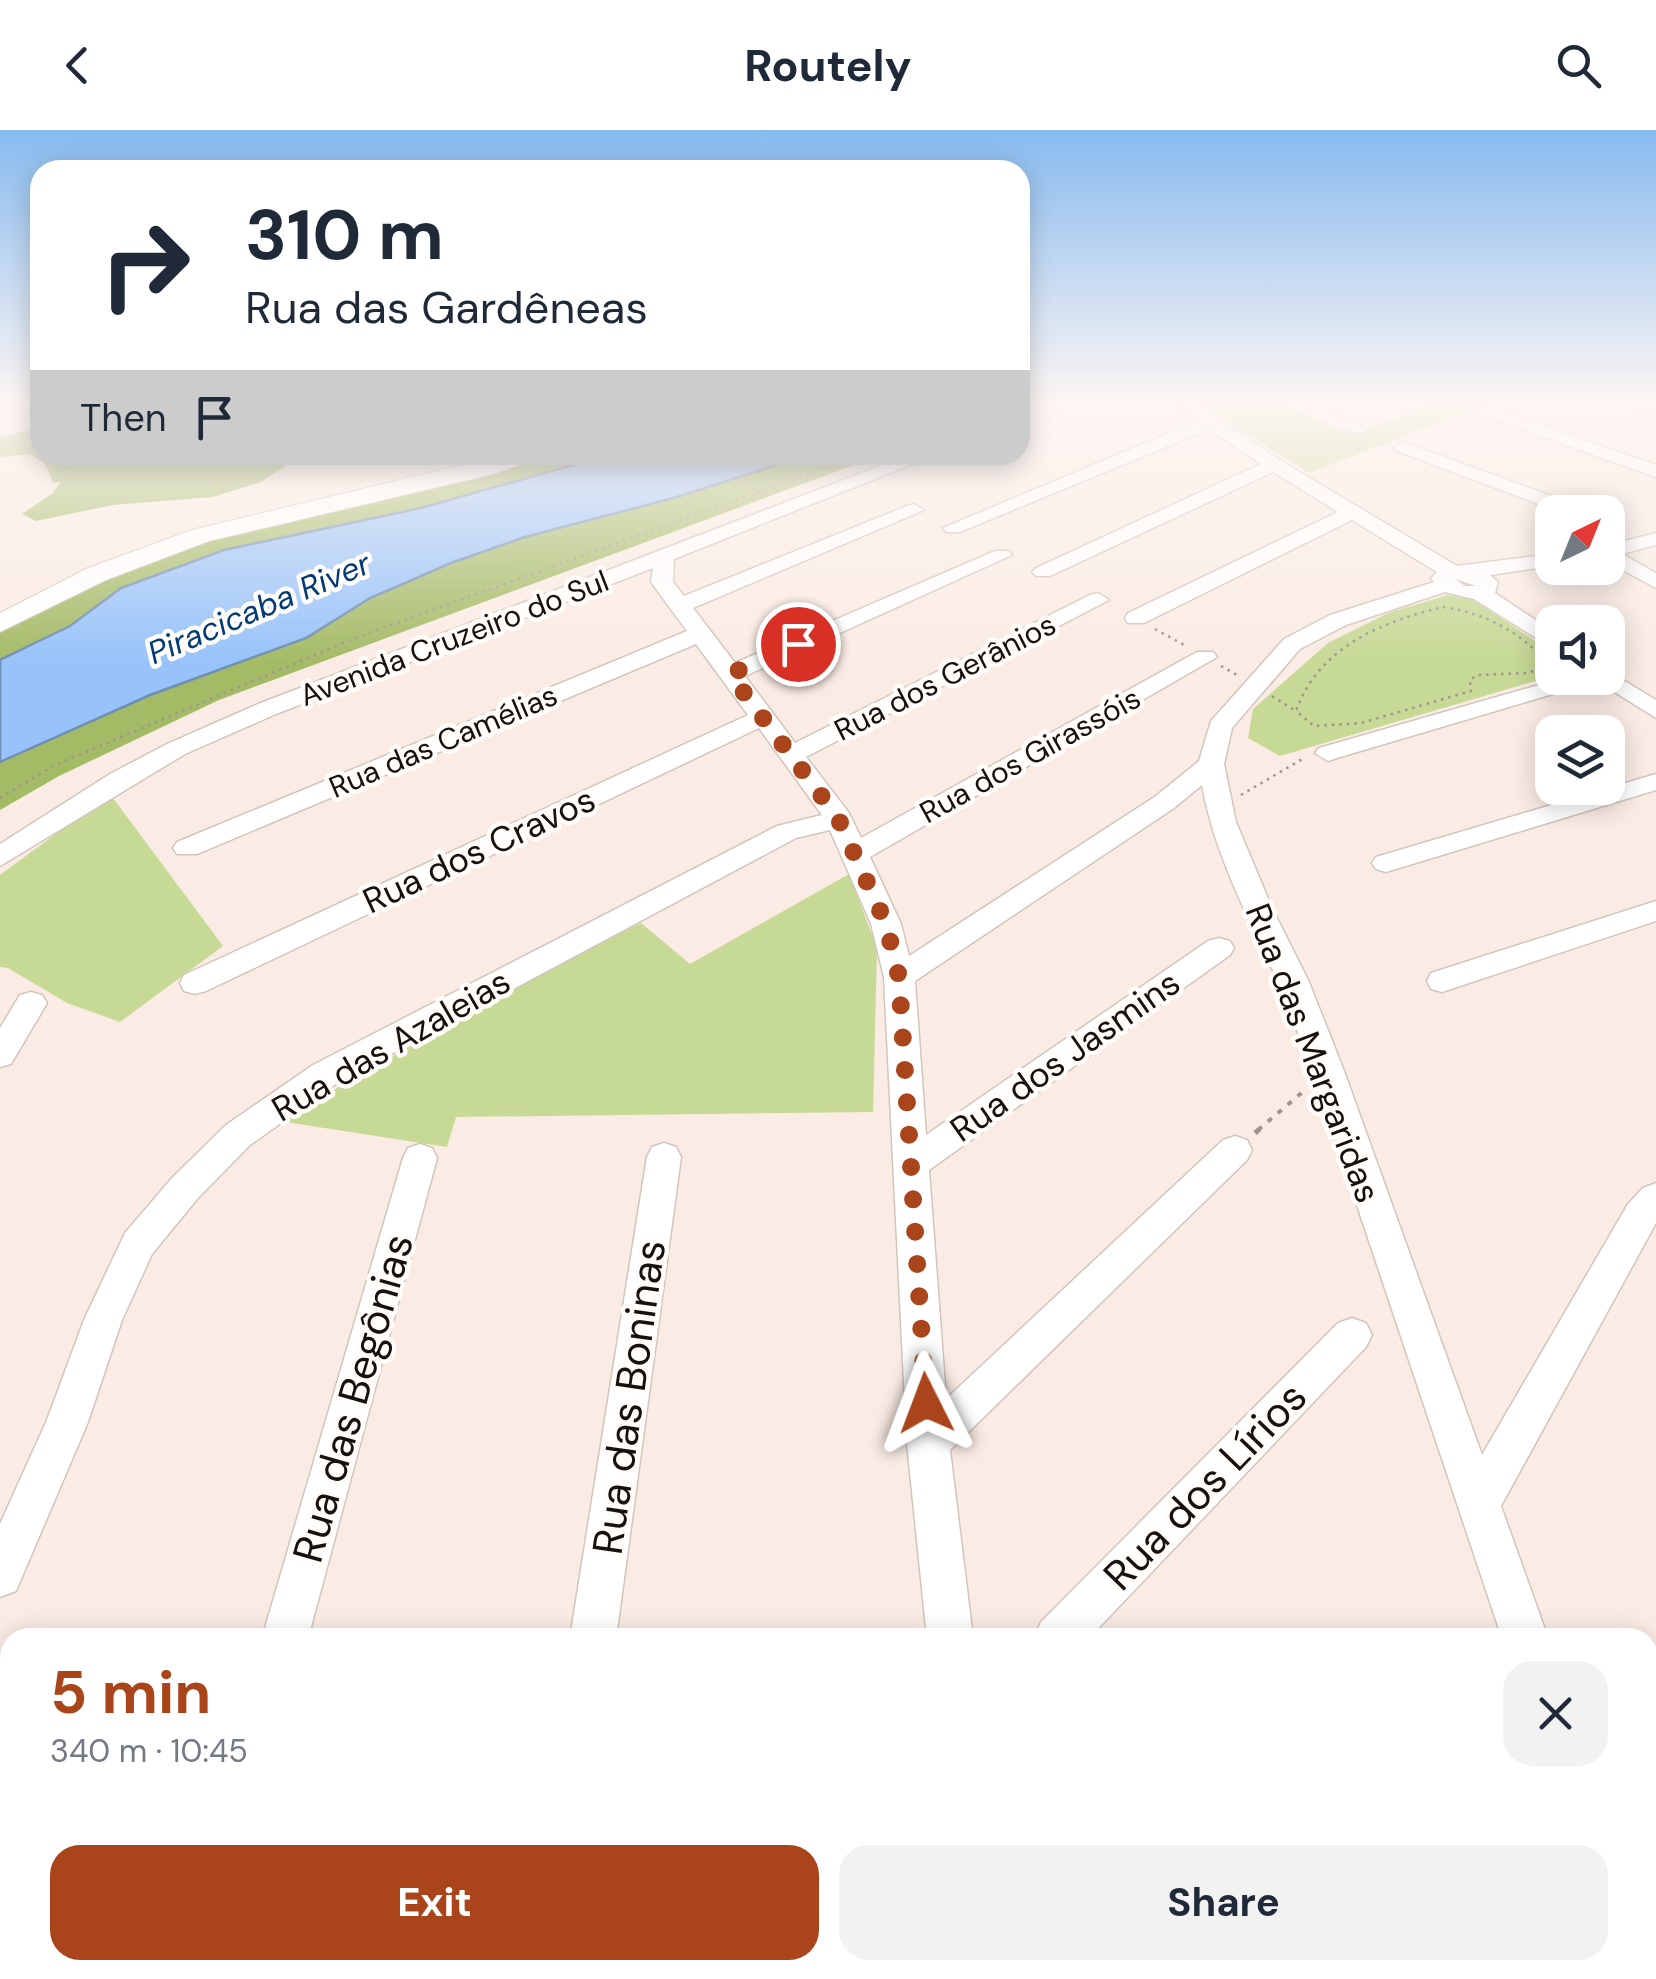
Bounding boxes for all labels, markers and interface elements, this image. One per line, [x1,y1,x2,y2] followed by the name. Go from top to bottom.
[744,36,912,95] text: Routely
[50,38,105,93] icon: back
[1551,38,1606,93] icon: search
[245,190,444,281] text: 310 m
[80,200,210,330] icon: right
[245,278,648,337] text: Rua das Gardêneas
[187,390,242,445] icon: arrive
[80,393,167,443] text: Then
[1535,495,1625,585] north arrow
[1535,495,1625,805] map controls
[141,542,378,674] water label: Piracicaba River
[294,561,614,715] street label: Avenida Cruzeiro do Sul
[756,602,841,687] pin
[828,604,1062,750] street label: Rua dos Gerânios
[1535,605,1625,695] button: sound
[771,617,826,672] icon: arrive
[323,675,563,807] street label: Rua das Camélias
[913,678,1147,832] street label: Rua dos Girassóis
[1535,715,1625,805] button: layers
[355,776,603,924] street label: Rua dos Cravos
[1235,897,1391,1209] street label: Rua das Margaridas
[263,958,519,1132] street label: Rua das Azaleias
[941,960,1189,1152] street label: Rua dos Jasmins
[280,1227,426,1569] street label: Rua das Begônias
[580,1236,678,1558] street label: Rua das Boninas
[874,1351,978,1455] position arrow
[1092,1370,1318,1602] street label: Rua dos Lírios
[50,1653,211,1732] text: 5 min
[1503,1661,1608,1766] button: close
[50,1730,248,1772] text: 340 m · 10:45
[50,1845,819,1960] button: Exit
[839,1845,1608,1960] button: Share

